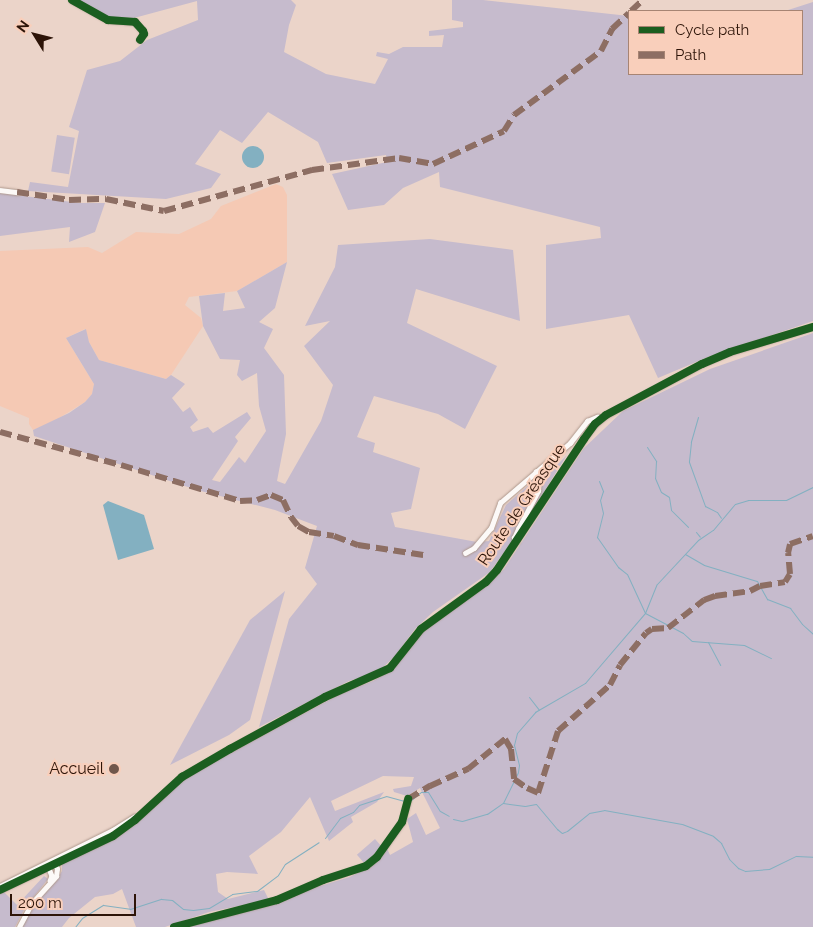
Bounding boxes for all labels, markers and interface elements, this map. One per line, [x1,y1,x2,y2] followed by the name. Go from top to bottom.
[10,10,60,60] north arrow
[628,10,803,75] legend
[13,17,32,35] text: N
[675,21,749,39] text: Cycle path
[675,46,706,64] text: Path
[474,440,570,570] street label: Route de Gréasque
[49,759,104,779] place label: Accueil
[108,763,120,775] marker: Accueil
[12,884,139,916] scale bar
[18,894,62,912] text: 200 m

